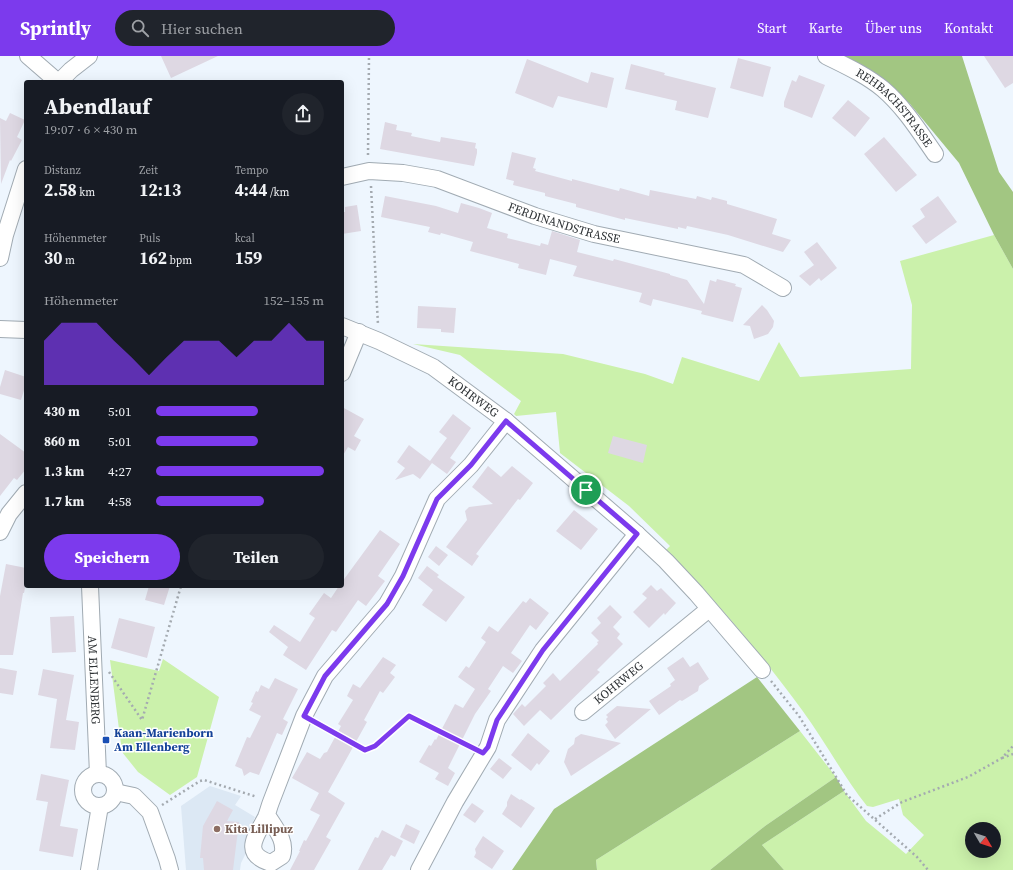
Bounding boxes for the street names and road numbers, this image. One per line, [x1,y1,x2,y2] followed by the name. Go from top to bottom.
[853,65,936,150] street label: REHBACHSTRASSE
[506,199,622,247] street label: FERDINANDSTRASSE
[445,373,502,421] street label: KOHRWEG
[84,635,104,725] street label: AM ELLENBERG
[591,658,647,708] street label: KOHRWEG

